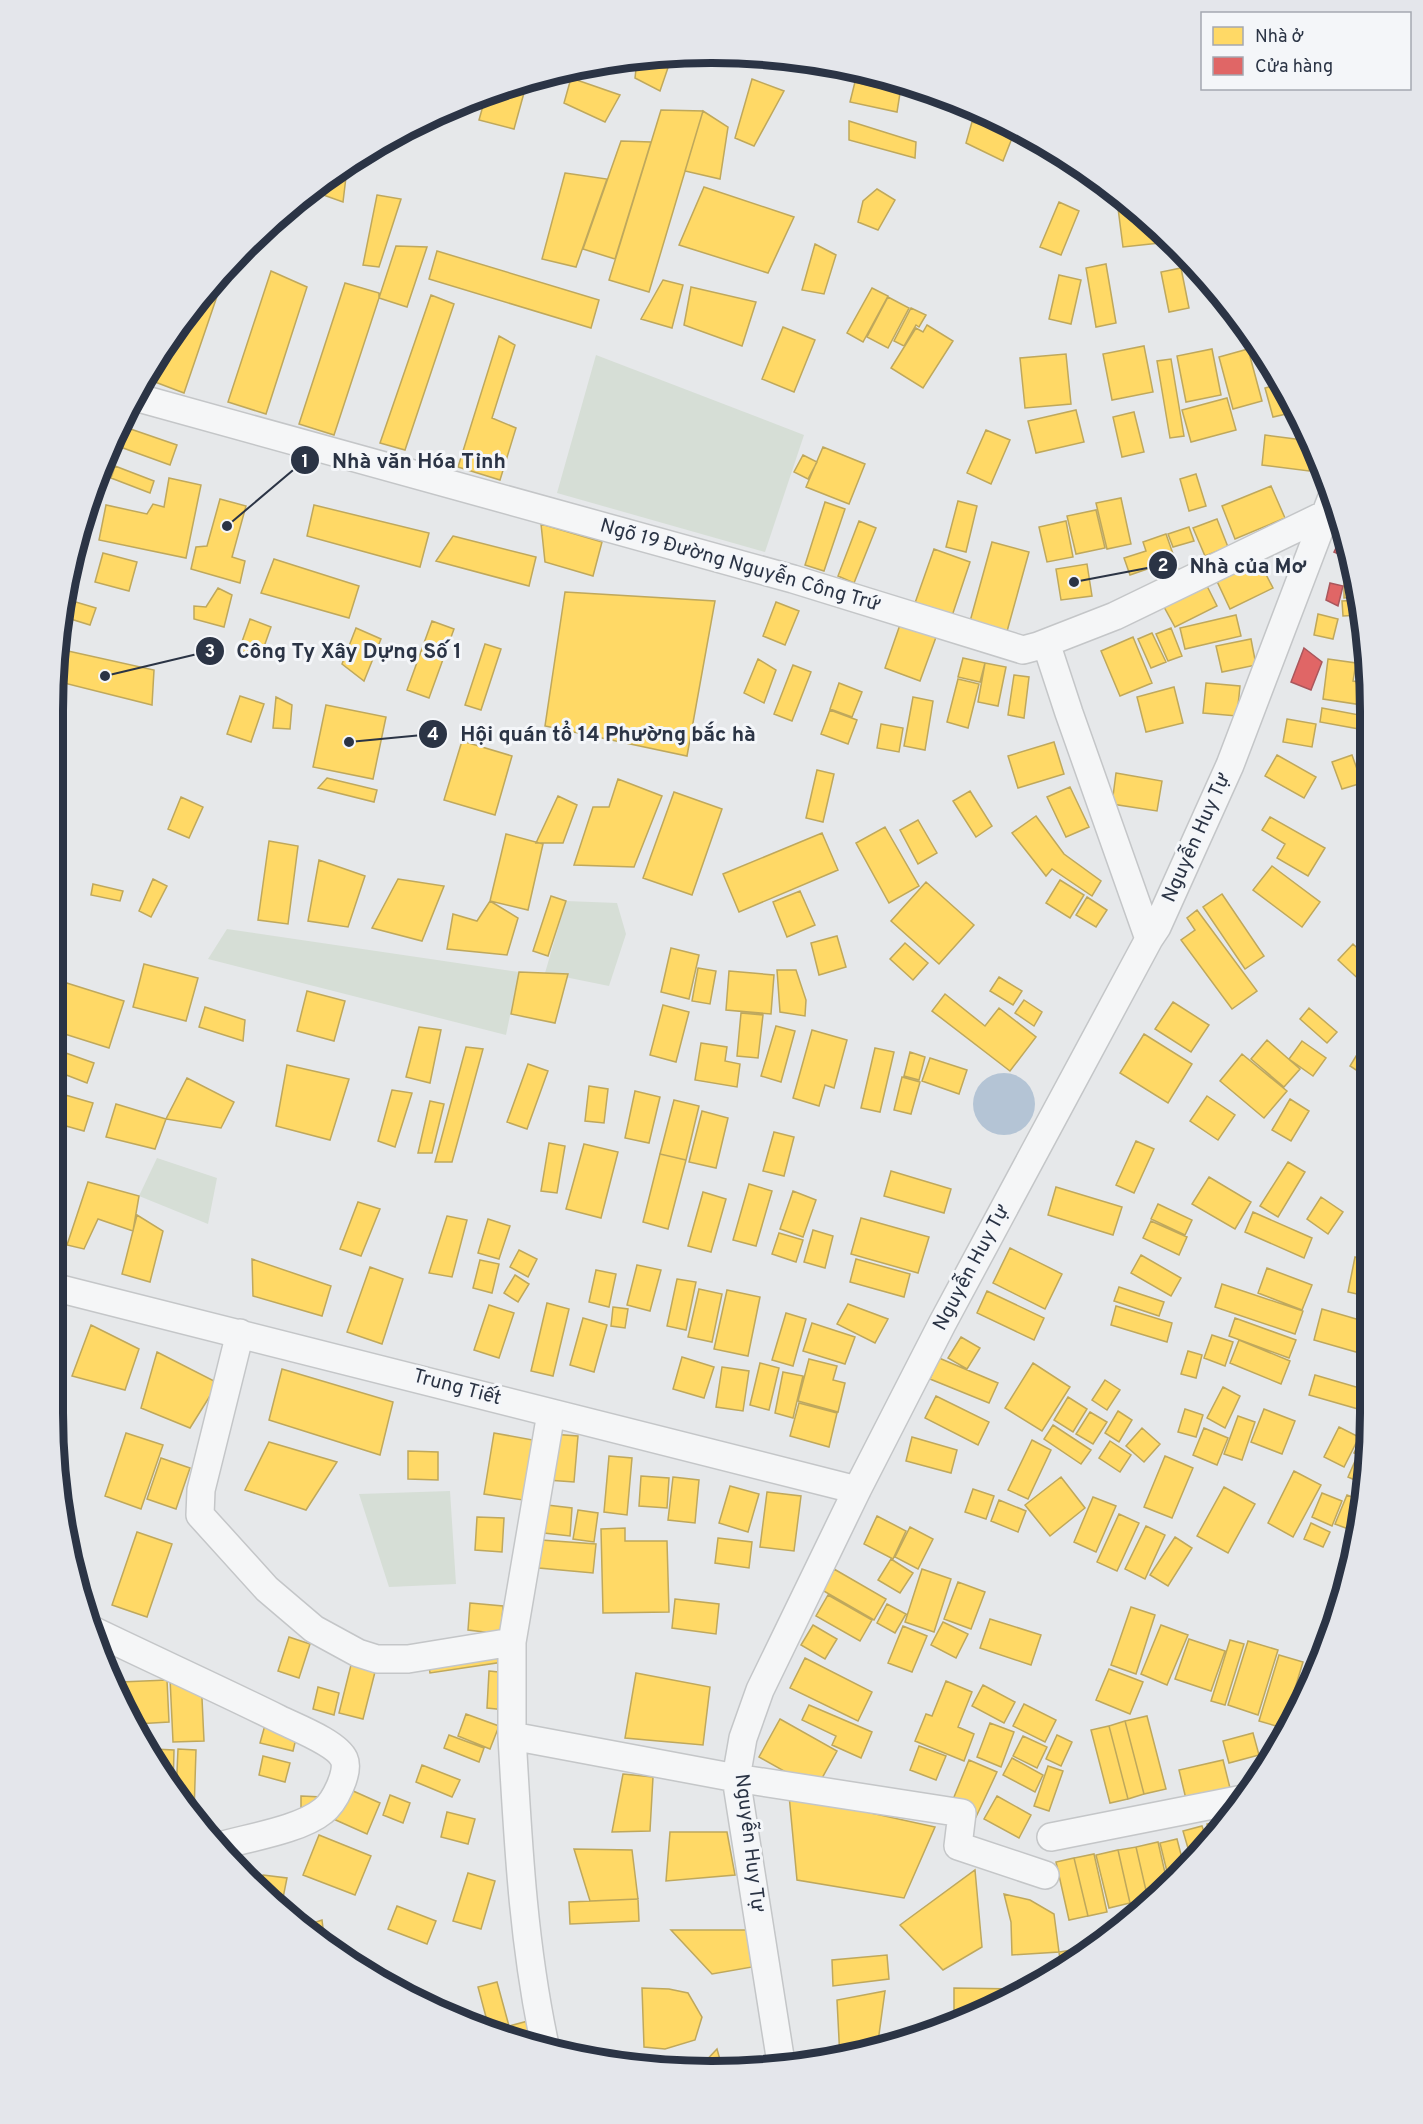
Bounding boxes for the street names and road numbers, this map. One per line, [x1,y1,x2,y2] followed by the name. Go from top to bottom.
[597,512,884,619] street label: Ngõ 19 Đường Nguyễn Công Trứ
[1155,768,1237,907] street label: Nguyễn Huy Tự
[926,1199,1016,1336] street label: Nguyễn Huy Tự
[410,1363,504,1412] street label: Trung Tiết
[728,1772,772,1914] street label: Nguyễn Huy Tự

